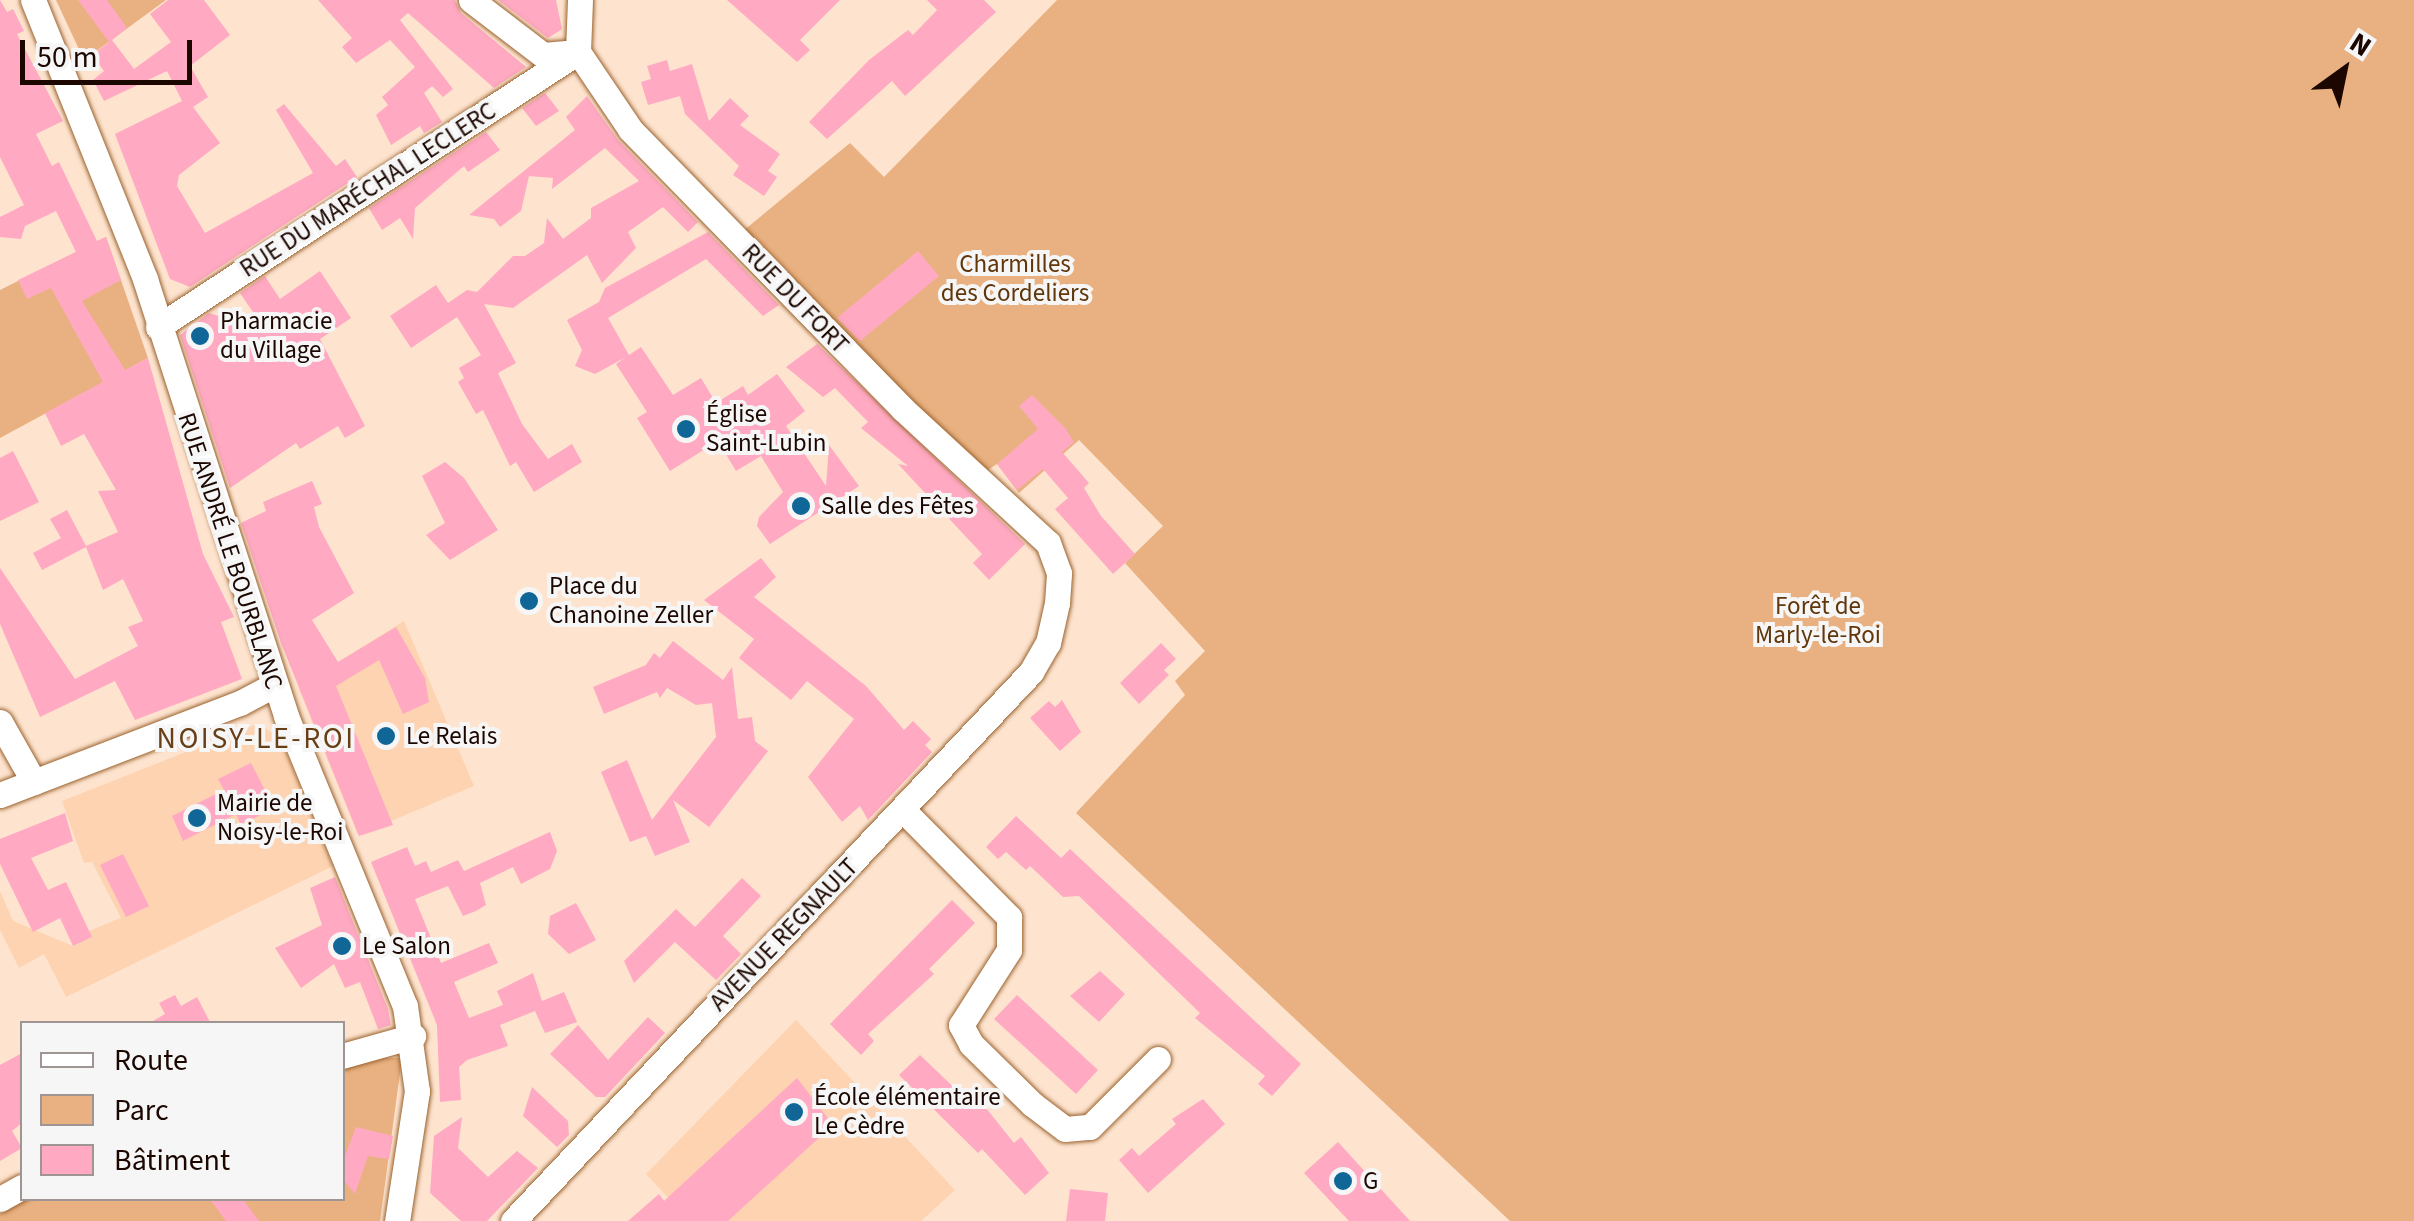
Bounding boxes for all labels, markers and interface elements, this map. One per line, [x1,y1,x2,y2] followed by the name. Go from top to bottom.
[25,20,198,82] scale bar
[2294,20,2394,120] north arrow
[2342,23,2379,67] text: N
[37,36,98,79] text: 50 m
[234,96,502,284] street label: RUE DU MARÉCHAL LECLERC
[735,238,855,360] street label: RUE DU FORT
[941,250,1089,309] park label: Charmilles des Cordeliers
[220,307,332,366] place label: Pharmacie du Village
[189,325,211,347] marker: Pharmacie du Village
[706,400,826,459] place label: Église Saint-Lubin
[171,409,289,693] street label: RUE ANDRÉ LE BOURBLANC
[675,418,697,440] marker: Église Saint-Lubin
[821,491,974,521] place label: Salle des Fêtes
[790,495,812,517] marker: Salle des Fêtes
[549,572,713,631] place label: Place du Chanoine Zeller
[518,590,540,612] marker: Place du Chanoine Zeller
[1755,592,1881,651] park label: Forêt de Marly-le-Roi
[156,721,356,757] district label: NOISY-LE-ROI
[406,721,497,751] place label: Le Relais
[375,725,397,747] marker: Le Relais
[217,789,343,848] place label: Mairie de Noisy-le-Roi
[186,807,208,829] marker: Mairie de Noisy-le-Roi
[704,852,864,1018] street label: AVENUE REGNAULT
[362,931,451,961] place label: Le Salon
[331,935,353,957] marker: Le Salon
[20,1021,345,1201] legend
[114,1039,188,1082] text: Route
[814,1083,1001,1142] place label: École élémentaire Le Cèdre
[114,1089,169,1132] text: Parc
[783,1101,805,1123] marker: École élémentaire Le Cèdre
[114,1139,230,1182] text: Bâtiment
[1363,1166,1378,1196] place label: G
[1332,1170,1354,1192] marker: G

